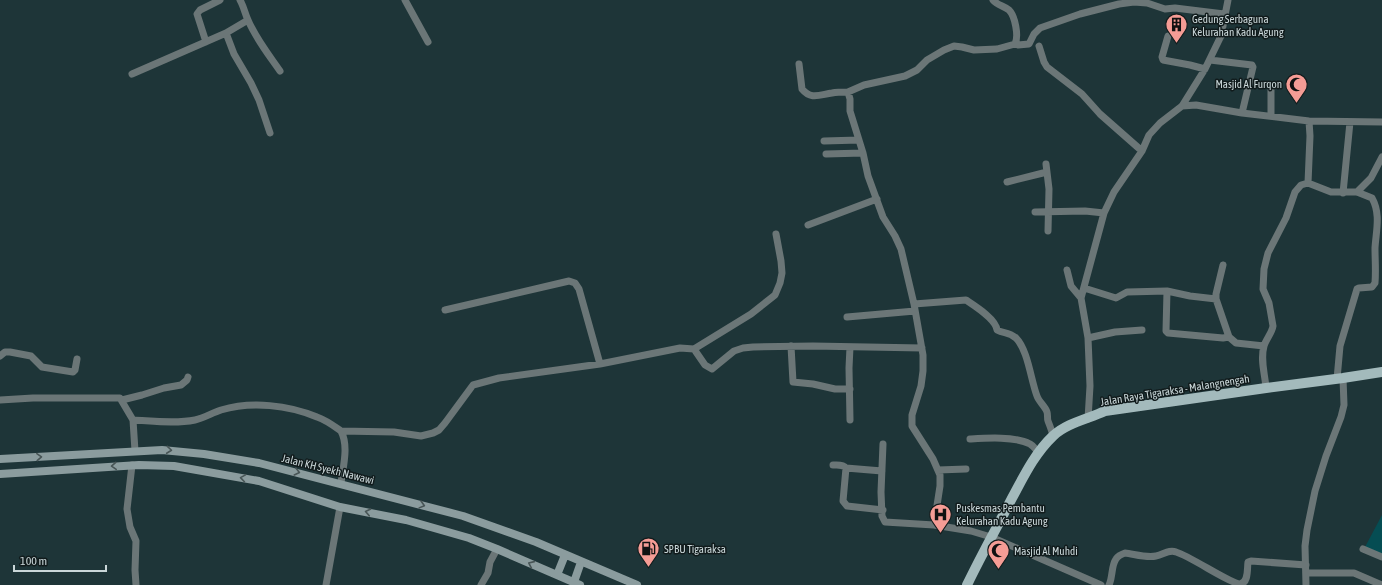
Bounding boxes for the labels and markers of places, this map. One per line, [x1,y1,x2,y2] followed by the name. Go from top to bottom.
[1164,12,1190,45] building icon: Gedung Serbaguna Kelurahan Kadu Agung
[1192,13,1284,38] place label: Gedung Serbaguna Kelurahan Kadu Agung
[1284,71,1310,104] mosque icon: Masjid Al Furqon
[1215,78,1282,90] place label: Masjid Al Furqon
[928,501,954,534] hospital icon: Puskesmas Pembantu Kelurahan Kadu Agung
[956,502,1048,527] place label: Puskesmas Pembantu Kelurahan Kadu Agung
[635,536,661,569] fuel station icon: SPBU Tigaraksa
[986,538,1012,571] mosque icon: Masjid Al Muhdi
[664,543,726,555] place label: SPBU Tigaraksa
[1014,545,1078,557] place label: Masjid Al Muhdi

